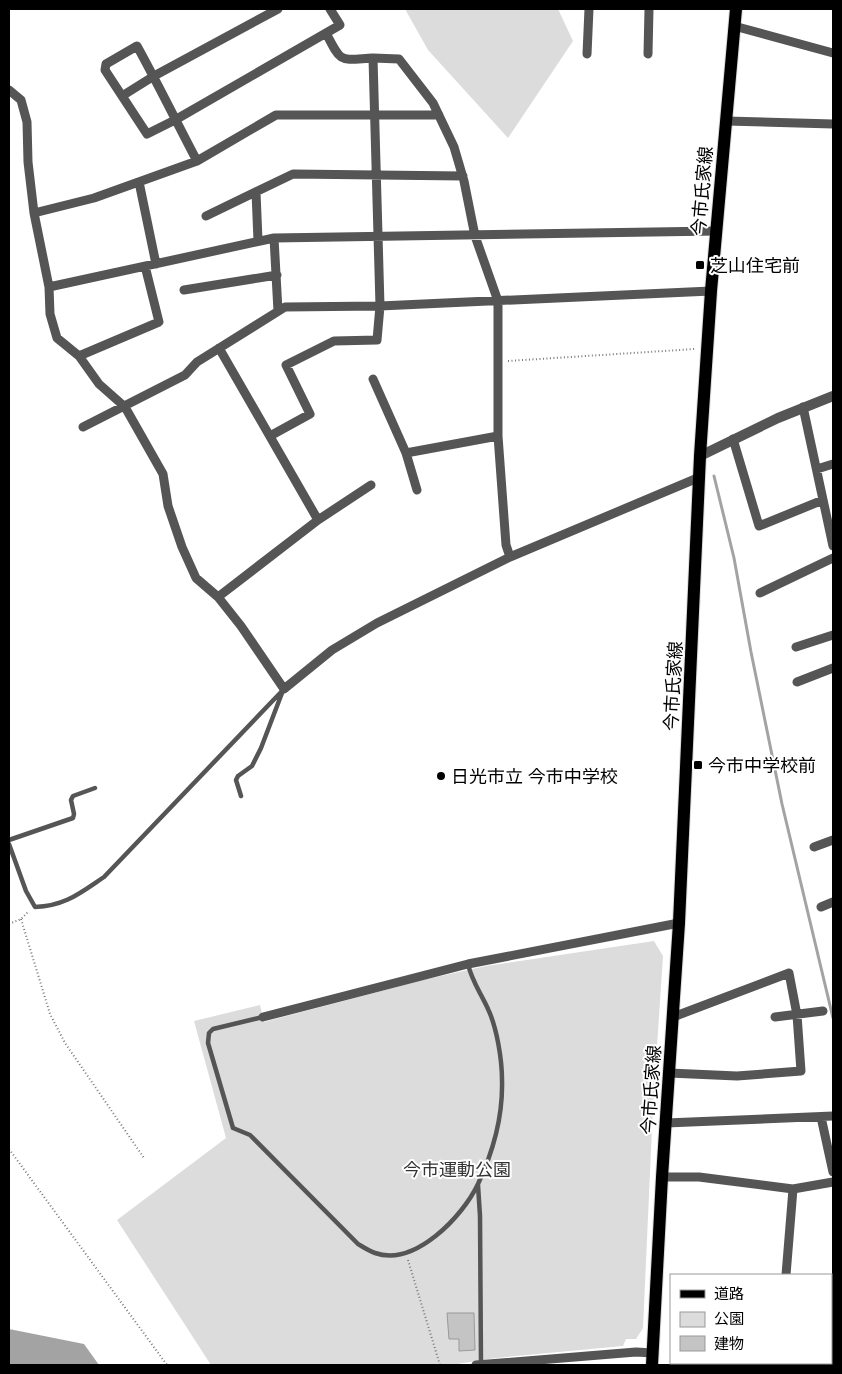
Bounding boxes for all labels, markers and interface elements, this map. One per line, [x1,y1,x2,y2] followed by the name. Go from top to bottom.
[687,145,717,237] street label: 今市氏家線
[710,254,800,277] place label: 芝山住宅前
[694,259,706,271] marker: 芝山住宅前
[659,640,687,732] street label: 今市氏家線
[708,754,816,777] place label: 今市中学校前
[692,759,704,771] marker: 今市中学校前
[451,765,618,788] place label: 日光市立 今市中学校
[435,770,447,782] marker: 日光市立 今市中学校
[636,1044,666,1136] street label: 今市氏家線
[403,1158,511,1181] park label: 今市運動公園
[670,1274,832,1364] legend
[714,1284,744,1303] text: 道路
[714,1309,744,1328] text: 公園
[714,1334,744,1353] text: 建物

